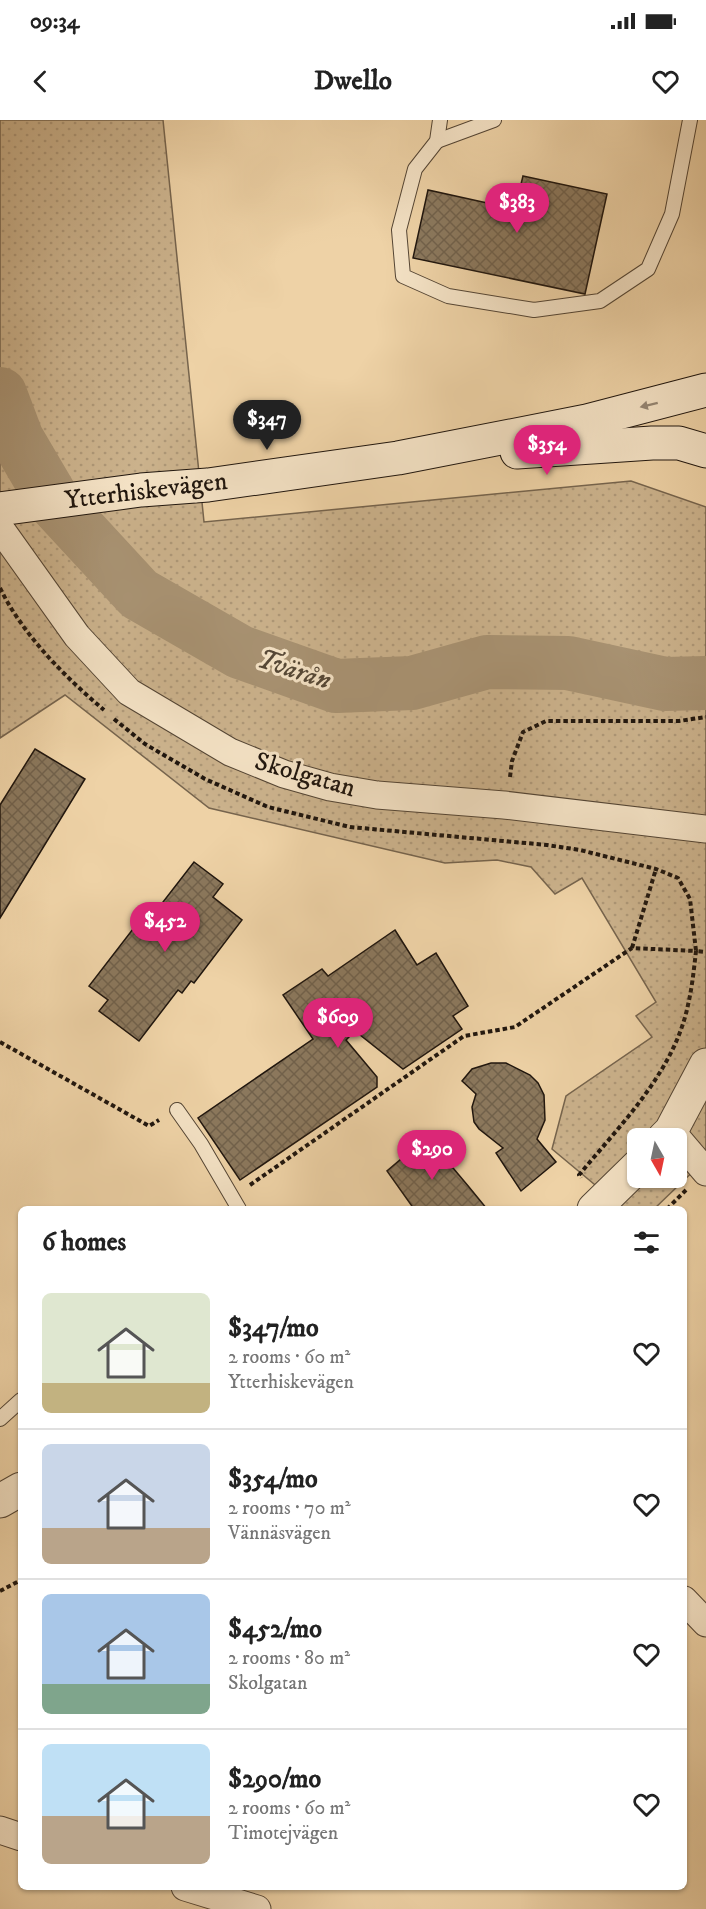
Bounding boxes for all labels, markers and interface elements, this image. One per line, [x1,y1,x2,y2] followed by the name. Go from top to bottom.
[30,8,79,35] text: 09:34
[314,64,392,98] text: Dwello
[24,65,57,98] icon: back
[649,65,682,98] icon: heart
[481,183,553,234] pin: $383
[499,190,535,215] text: $383
[231,400,303,451] pin: $347
[640,401,659,411] one-way arrow
[247,407,287,432] text: $347
[511,425,583,476] pin: $354
[528,432,566,457] text: $354
[63,465,230,517] street label: Ytterhiskevägen
[253,642,335,698] water label: Tvärån
[251,745,360,805] street label: Skolgatan
[129,902,201,953] pin: $452
[144,909,186,934] text: $452
[302,998,374,1049] pin: $609
[317,1005,359,1030] text: $609
[627,1128,687,1188] north arrow
[627,1128,687,1188] map controls
[396,1130,468,1181] pin: $290
[411,1137,453,1162] text: $290
[42,1226,126,1259] text: 6 homes
[630,1226,663,1259] icon: filters
[228,1312,319,1345] text: $347/mo
[90,1317,162,1389] icon: home
[630,1337,663,1370] icon: heart
[228,1345,350,1370] text: 2 rooms · 60 m²
[228,1370,354,1395] text: Ytterhiskevägen
[228,1463,318,1496] text: $354/mo
[90,1468,162,1540] icon: home
[630,1488,663,1521] icon: heart
[228,1496,351,1521] text: 2 rooms · 70 m²
[228,1521,331,1546] text: Vännäsvägen
[228,1613,322,1646] text: $452/mo
[90,1618,162,1690] icon: home
[630,1638,663,1671] icon: heart
[228,1646,350,1671] text: 2 rooms · 80 m²
[228,1671,307,1696] text: Skolgatan
[228,1763,321,1796] text: $290/mo
[90,1768,162,1840] icon: home
[630,1788,663,1821] icon: heart
[228,1796,350,1821] text: 2 rooms · 60 m²
[228,1821,338,1846] text: Timotejvägen

